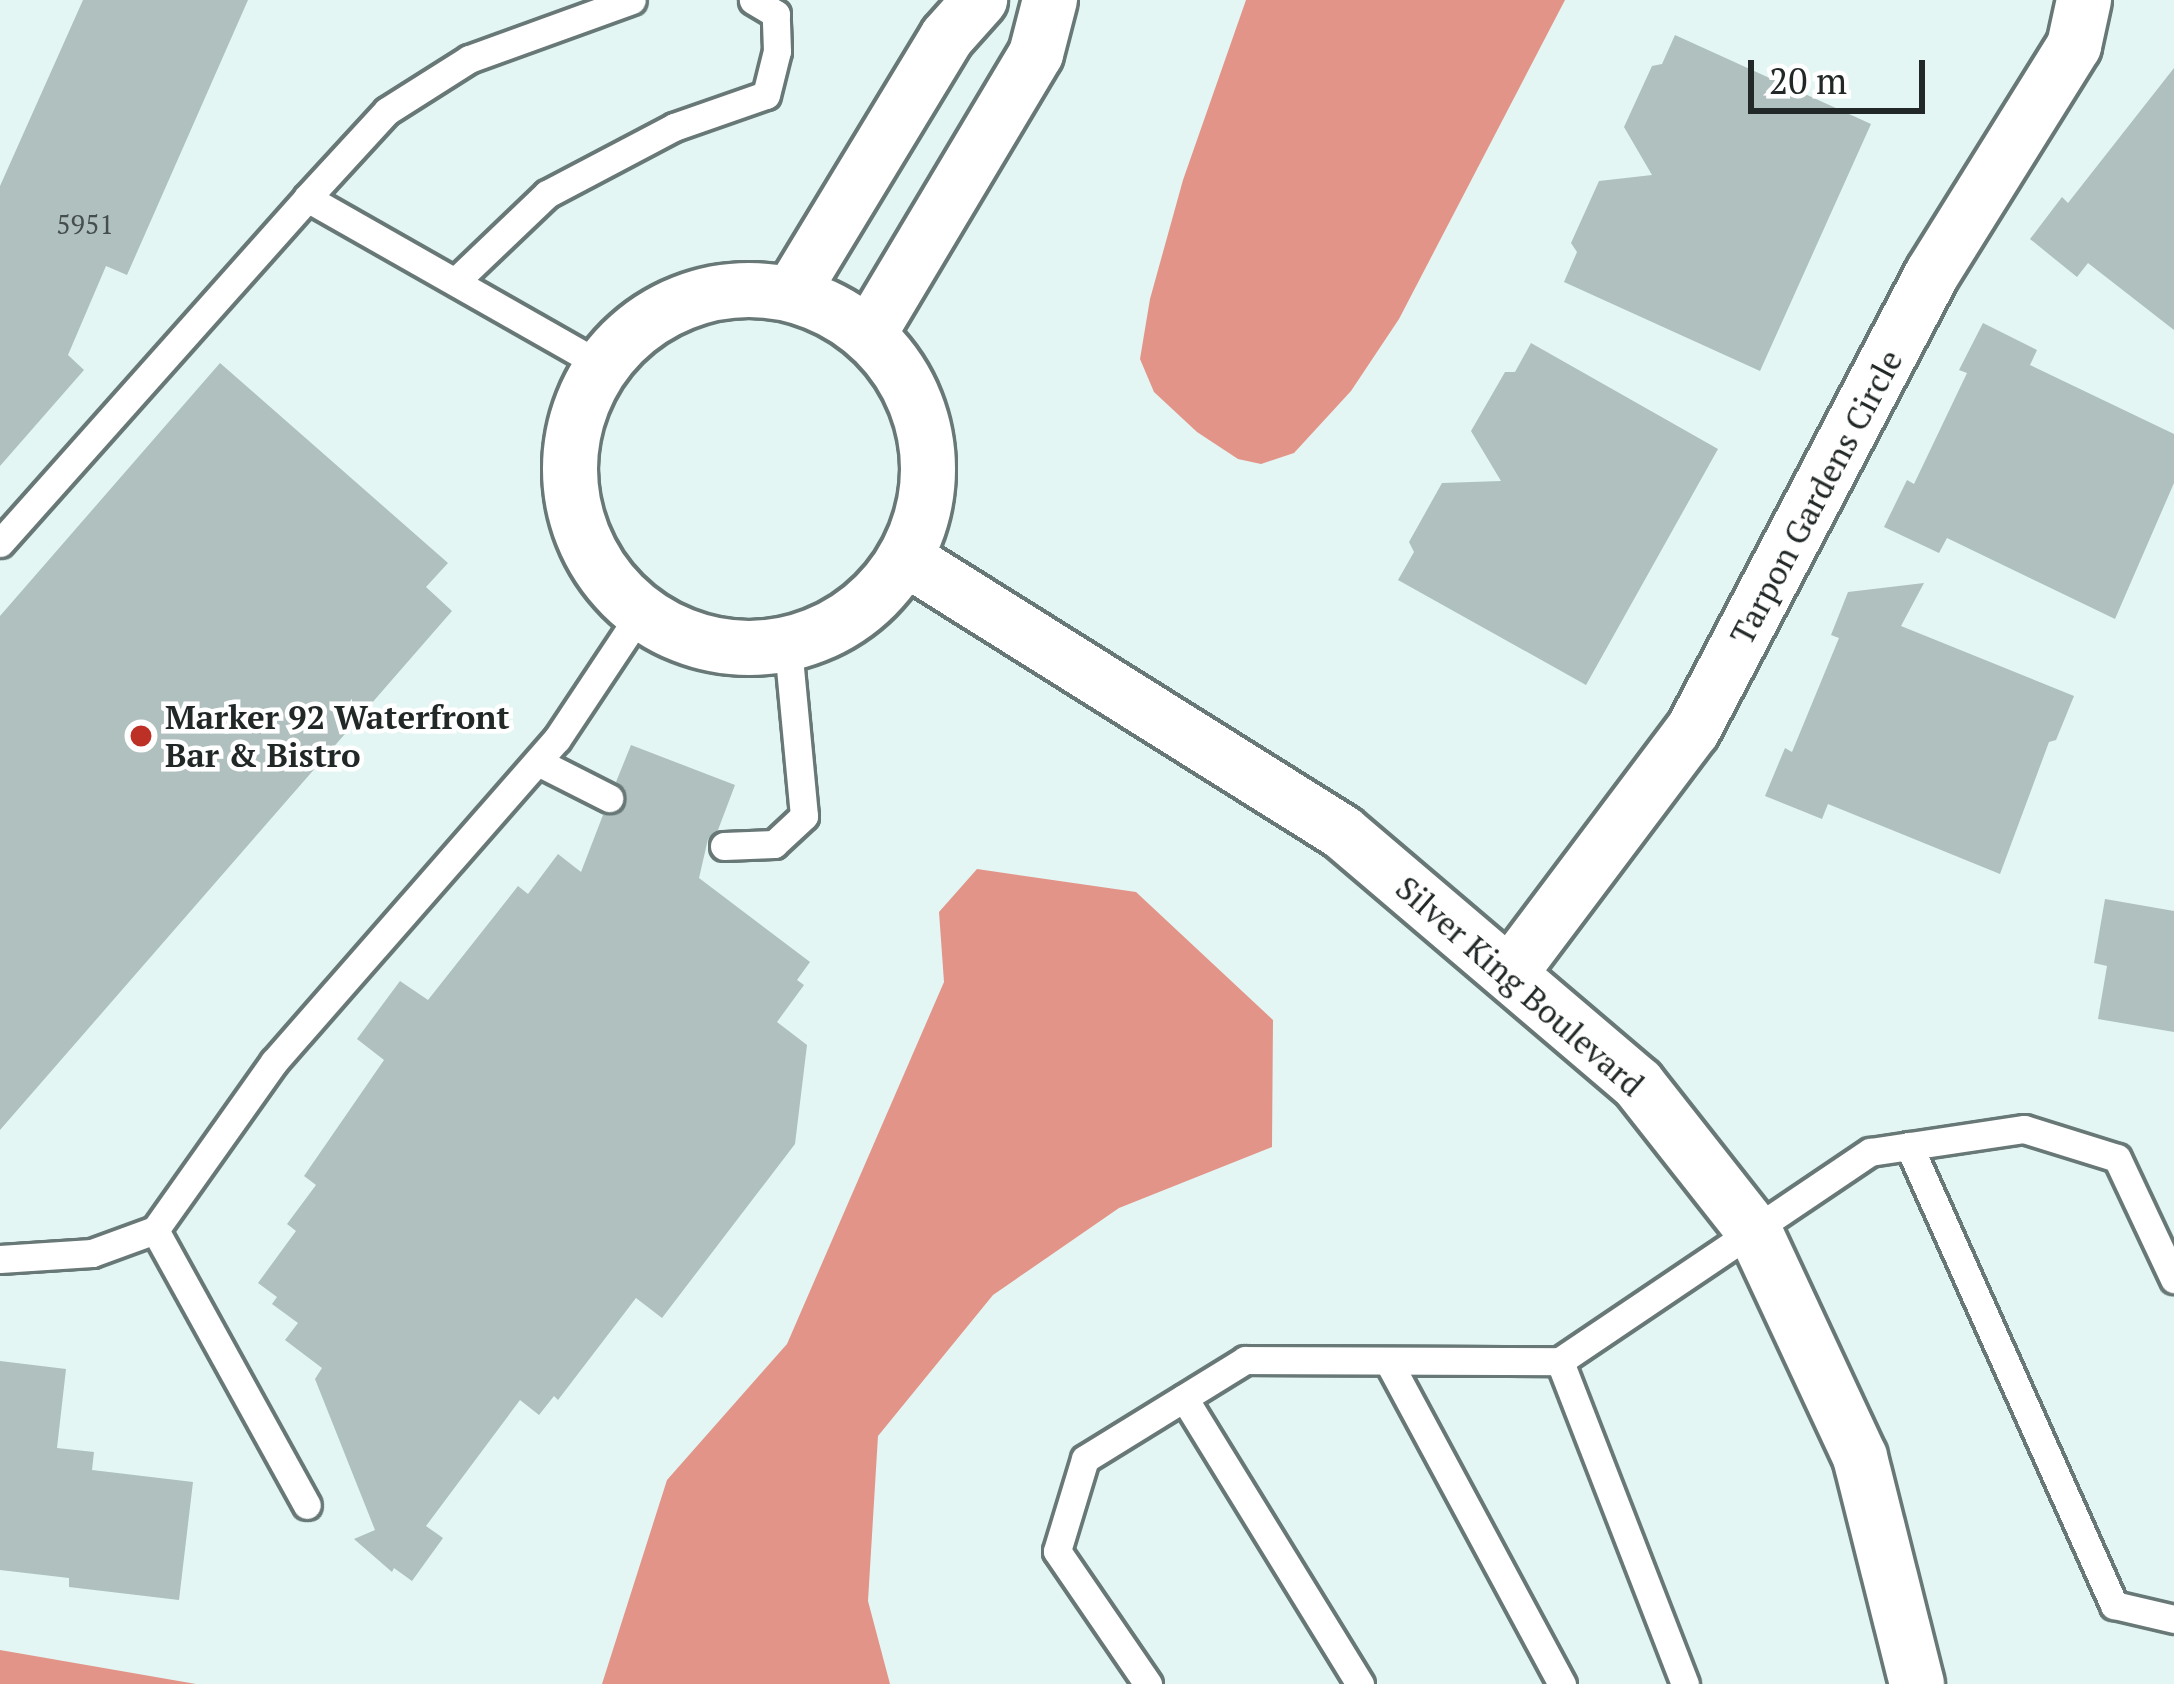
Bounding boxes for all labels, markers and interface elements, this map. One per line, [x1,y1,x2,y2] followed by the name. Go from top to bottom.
[1754,36,1931,110] scale bar
[1769,57,1847,104] text: 20 m
[56,209,114,241] house number: 5951
[1722,343,1910,651] street label: Tarpon Gardens Circle
[165,697,510,775] place label: Marker 92 Waterfront Bar & Bistro
[128,723,154,749] marker: Marker 92 Waterfront Bar & Bistro
[1388,868,1652,1104] street label: Silver King Boulevard

